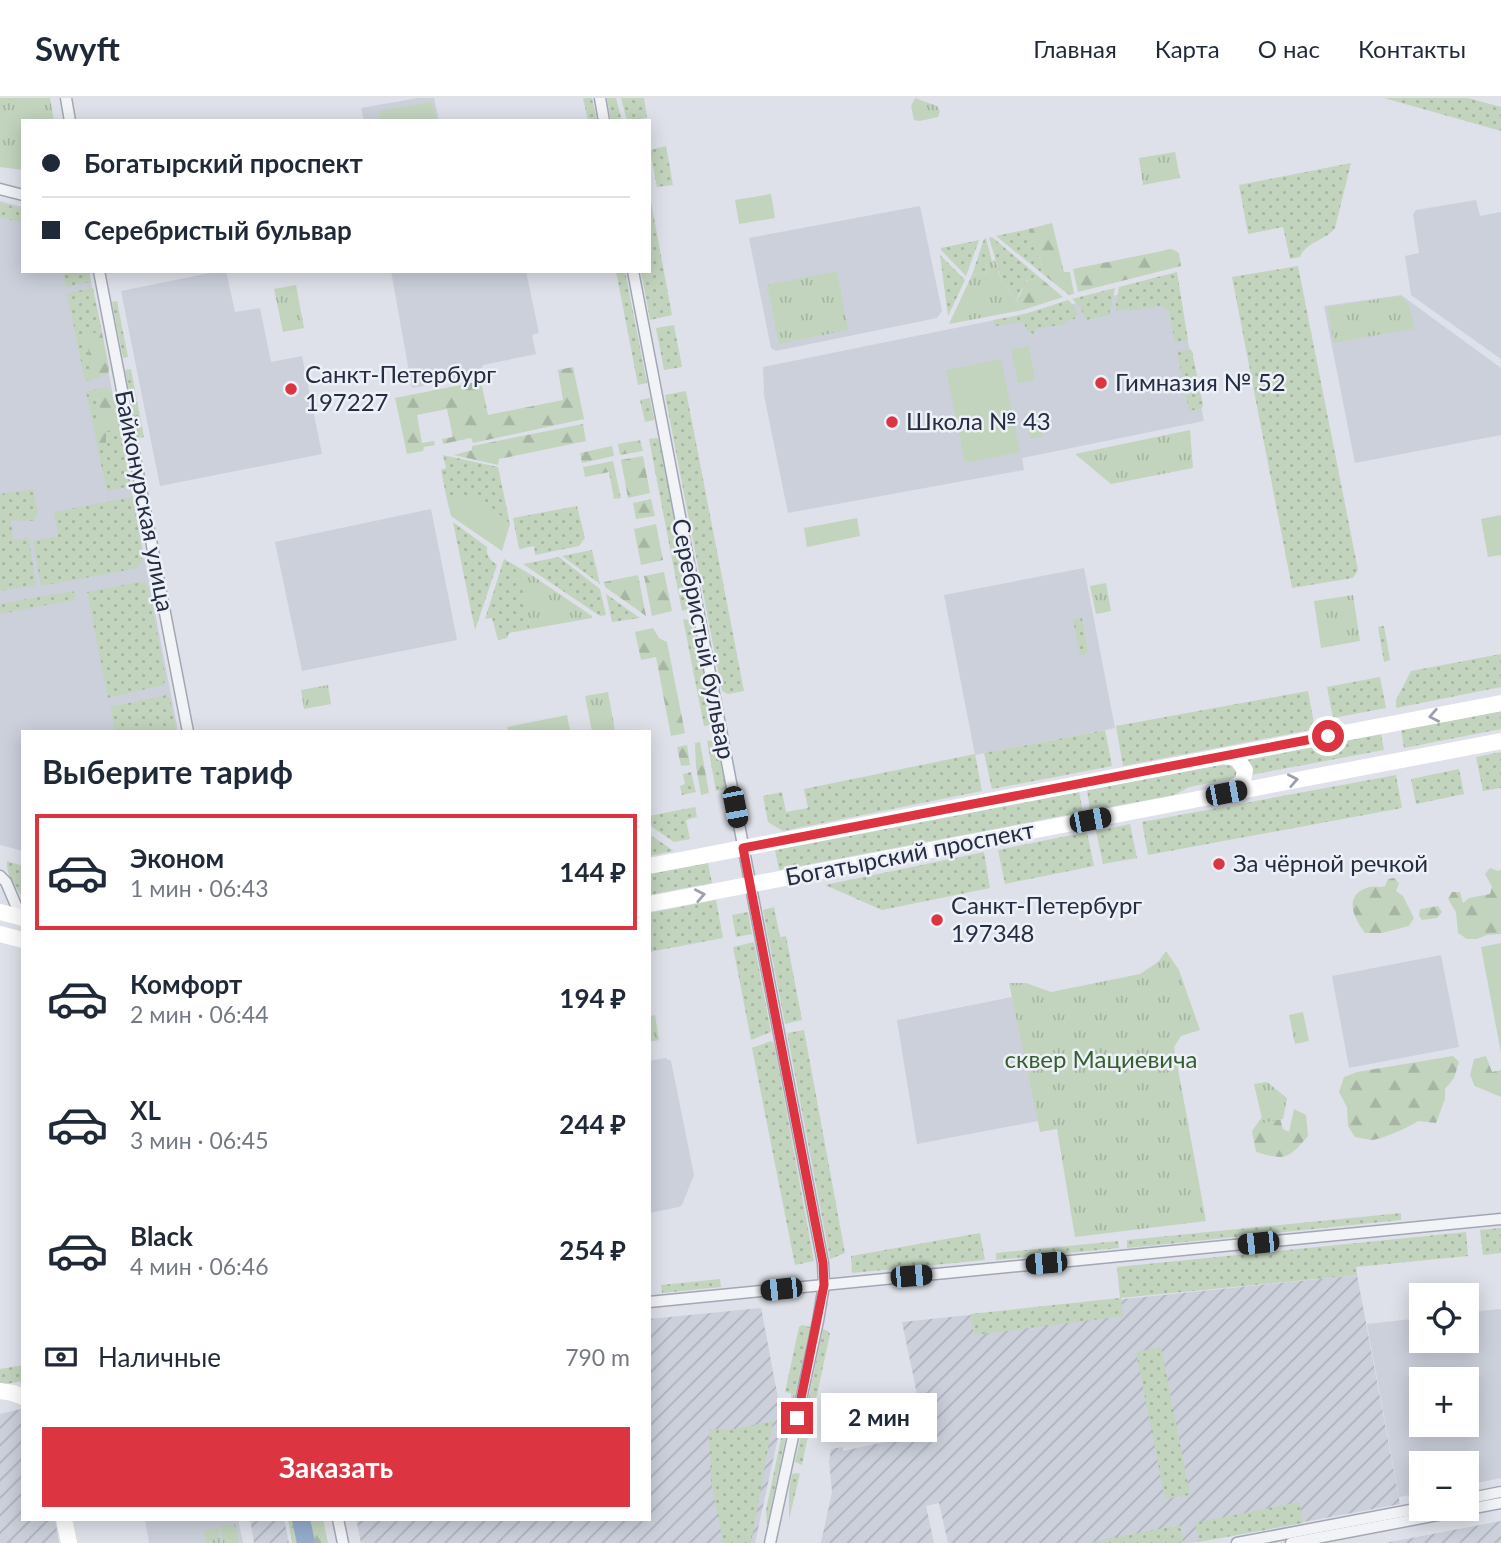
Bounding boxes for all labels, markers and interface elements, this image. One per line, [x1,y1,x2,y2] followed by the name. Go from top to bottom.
[35,28,120,68] text: Swyft
[1033,34,1117,63] text: Главная
[1155,34,1220,63] text: Карта
[1258,34,1320,63] text: О нас
[1358,34,1466,63] text: Контакты
[84,147,363,179] text: Богатырский проспект
[84,214,352,246] text: Серебристый бульвар
[305,359,496,416] place label: Санкт-Петербург 197227
[1115,367,1286,396] place label: Гимназия № 52
[1093,375,1109,391] marker: Гимназия № 52
[283,381,299,397] marker: Санкт-Петербург 197227
[110,388,181,614] street label: Байконурская улица
[906,406,1051,435] place label: Школа № 43
[884,414,900,430] marker: Школа № 43
[667,516,742,761] street label: Серебристый бульвар
[1428,707,1440,722] one-way arrow
[1312,720,1344,752] route start
[42,752,293,791] text: Выберите тариф
[1287,774,1299,789] one-way arrow
[1204,779,1249,807] car
[721,784,750,830] car
[1068,806,1113,834] car
[783,814,1037,891] street label: Богатырский проспект
[46,841,109,904] icon: car
[130,842,224,874] text: Эконом
[1233,848,1428,877] place label: За чёрной речкой
[559,856,626,888] text: 144 ₽
[1211,856,1227,872] marker: За чёрной речкой
[130,874,269,902] text: 1 мин · 06:43
[694,888,706,903] one-way arrow
[951,890,1142,947] place label: Санкт-Петербург 197348
[929,912,945,928] marker: Санкт-Петербург 197348
[46,967,109,1030] icon: car
[130,968,242,1000] text: Комфорт
[559,982,626,1014] text: 194 ₽
[130,1000,269,1028] text: 2 мин · 06:44
[1005,1044,1197,1073] park label: сквер Мациевича
[46,1093,109,1156] icon: car
[130,1094,161,1126] text: XL
[559,1108,626,1140] text: 244 ₽
[130,1126,269,1154] text: 3 мин · 06:45
[46,1219,109,1282] icon: car
[130,1220,193,1252] text: Black
[1237,1230,1280,1256] car
[559,1234,626,1266] text: 254 ₽
[1025,1251,1068,1275] car
[130,1252,269,1280] text: 4 мин · 06:46
[890,1264,933,1288] car
[760,1276,803,1302] car
[1409,1283,1479,1521] map controls
[1409,1283,1479,1353] button: locate
[42,1338,80,1376] icon: cash
[98,1341,221,1373] text: Наличные
[565,1343,630,1371] text: 790 m
[1409,1367,1479,1437] button: +
[822,1394,937,1442] callout: 2 мин
[781,1402,813,1434] route end
[848,1403,910,1431] text: 2 мин
[42,1427,630,1507] button: Заказать
[1409,1451,1479,1521] button: −

